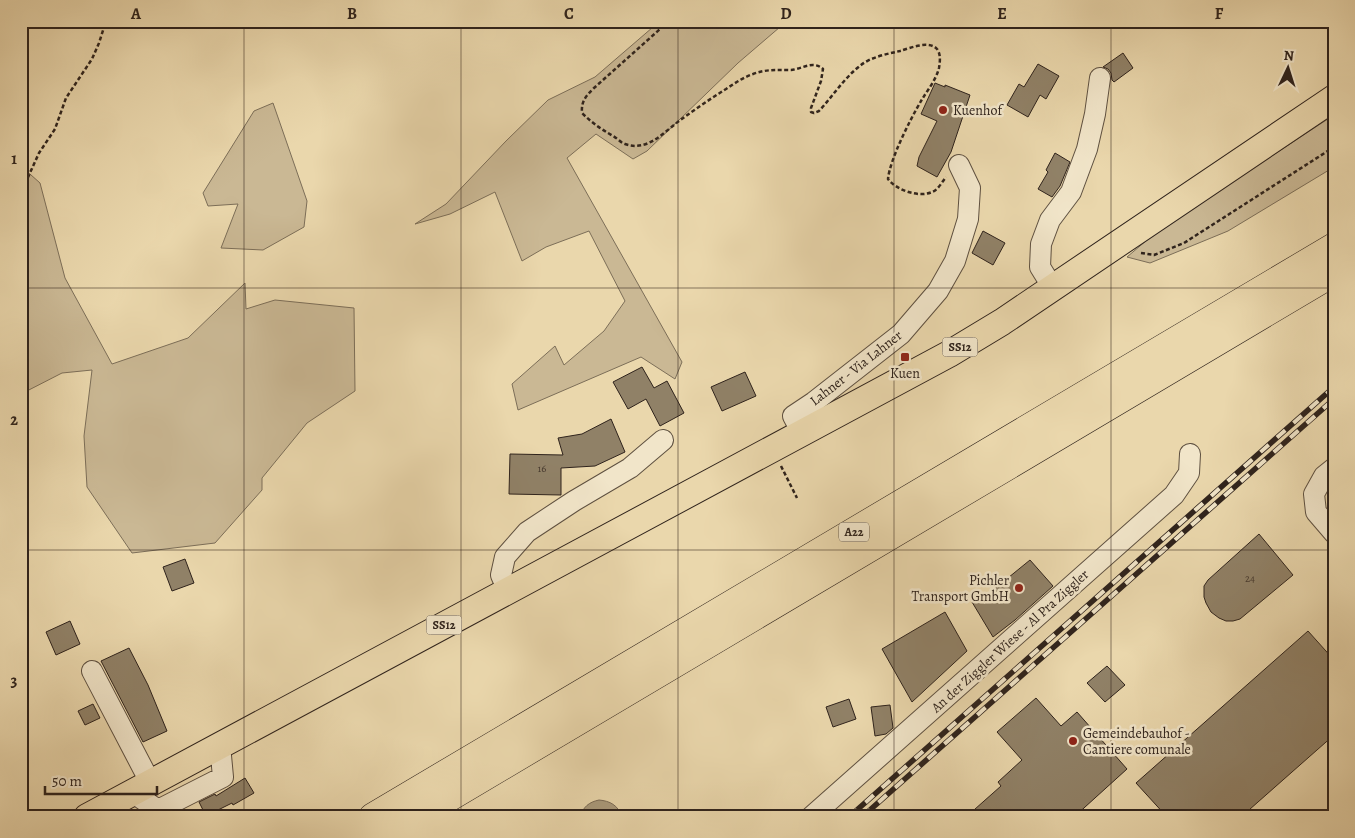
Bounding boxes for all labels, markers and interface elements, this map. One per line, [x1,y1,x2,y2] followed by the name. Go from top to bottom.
[130,3,142,25] text: A
[347,3,357,25] text: B
[564,3,574,25] text: C
[780,3,792,25] text: D
[997,3,1007,25] text: E
[1215,3,1224,25] text: F
[1262,42,1312,92] north arrow
[1283,46,1295,65] text: N
[953,101,1004,120] place label: Kuenhof
[937,104,949,116] marker: Kuenhof
[11,148,17,170] text: 1
[806,326,907,410] street label: Lahner - Via Lahner
[942,338,978,357] road number: SS12
[899,351,911,363] marker: Kuen
[890,364,920,383] place label: Kuen
[10,409,18,431] text: 2
[538,461,546,476] house number: 16
[839,522,869,542] road number: A22
[926,565,1093,718] street label: An der Ziggler Wiese - Al Pra Ziggler
[912,571,1010,606] place label: Pichler Transport GmbH
[1245,571,1255,586] house number: 24
[1013,582,1025,594] marker: Pichler Transport GmbH
[426,616,462,634] road number: SS12
[11,670,18,692] text: 3
[1083,724,1191,759] place label: Gemeindebauhof - Cantiere comunale
[1067,735,1079,747] marker: Gemeindebauhof - Cantiere comunale
[45,763,158,795] scale bar
[52,771,82,791] text: 50 m

